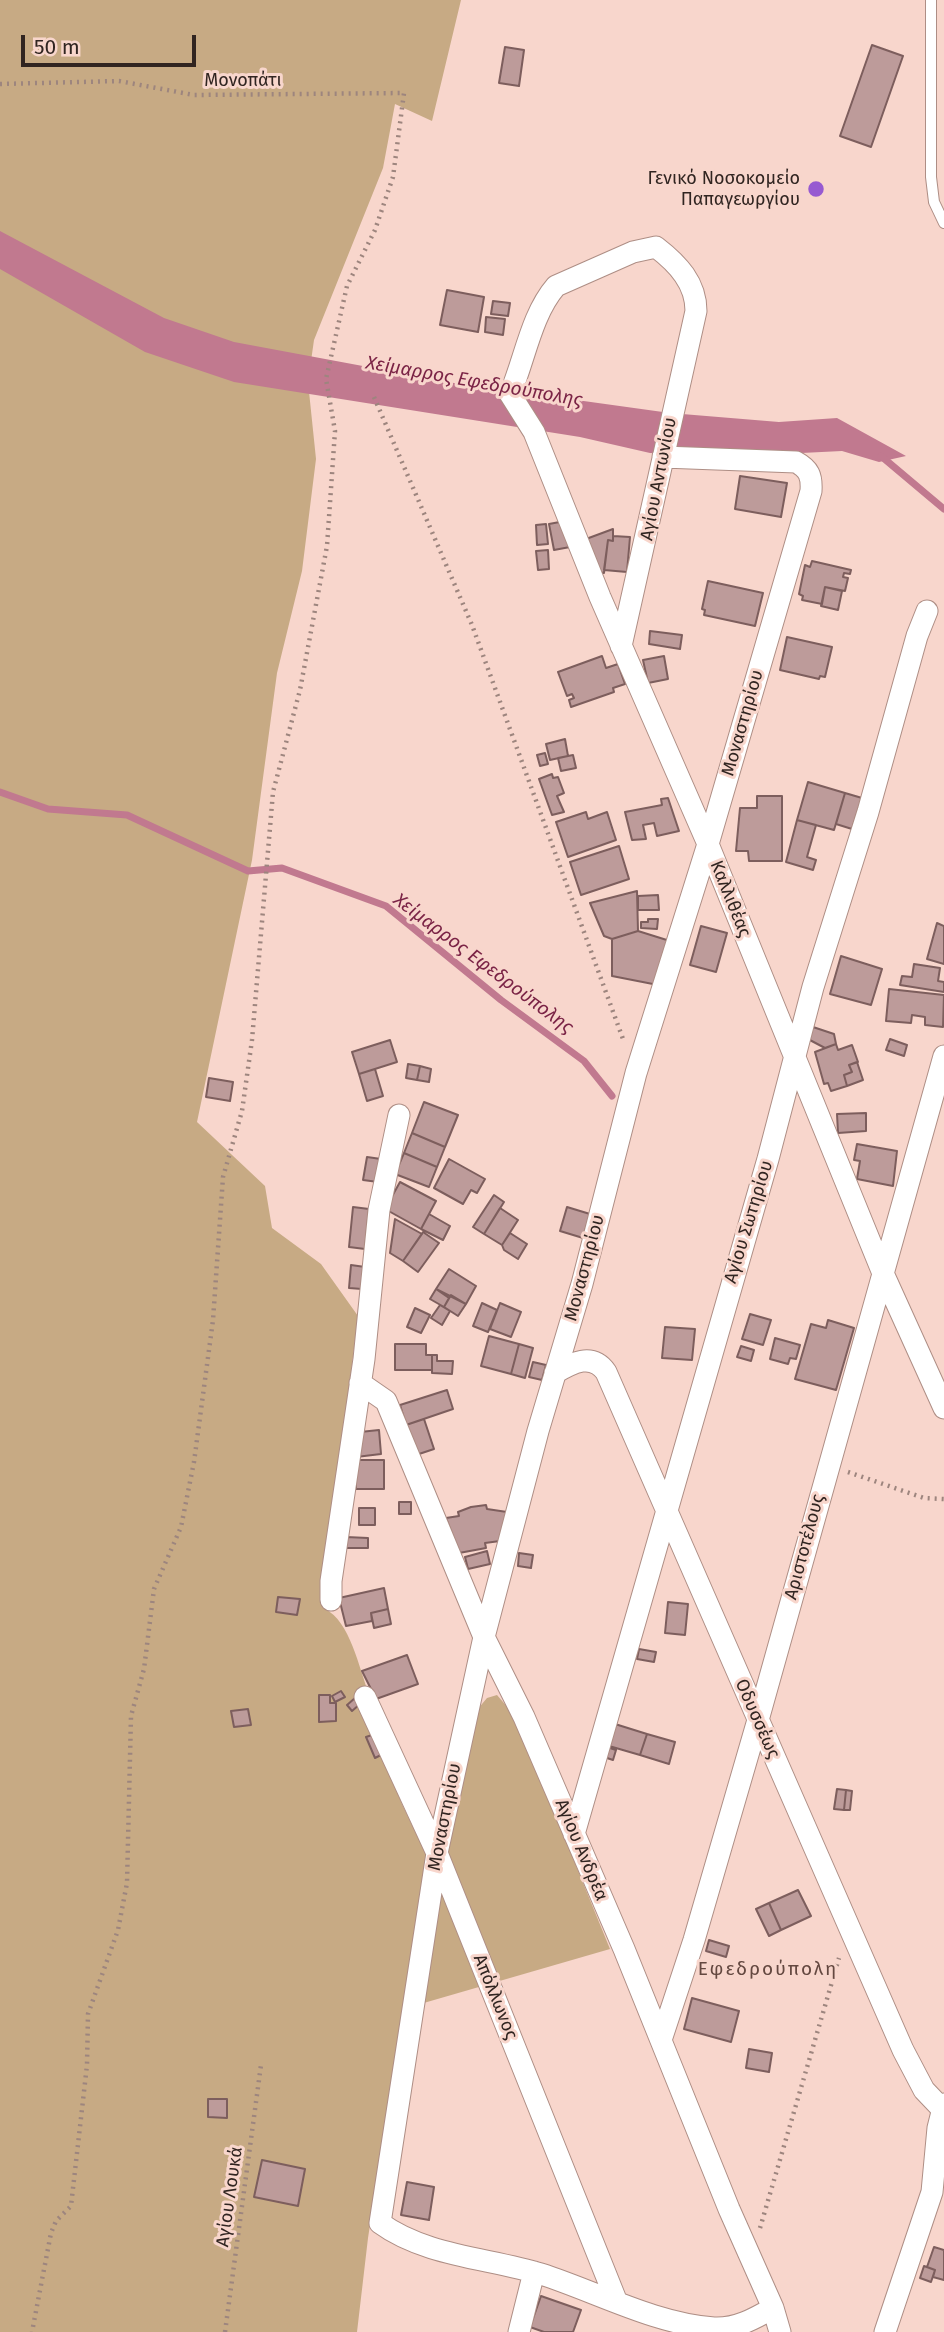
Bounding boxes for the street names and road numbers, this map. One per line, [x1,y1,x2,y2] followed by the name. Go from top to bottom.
[204,70,282,92] street label: Μονοπάτι
[636,416,682,542] street label: Αγίου Αντωνίου
[718,667,768,779] street label: Μοναστηρίου
[705,858,755,940] street label: Καλλιθέας
[720,1158,778,1286] street label: Αγίου Σωτηρίου
[560,1212,610,1324] street label: Μοναστηρίου
[781,1492,829,1602] street label: Αριστοτέλους
[730,1676,784,1762] street label: Οδυσσέως
[424,1761,466,1873] street label: Μοναστηρίου
[550,1796,612,1904] street label: Αγίου Ανδρέα
[468,1951,522,2043] street label: Απόλλωνος
[212,2146,248,2248] street label: Αγίου Λουκά

